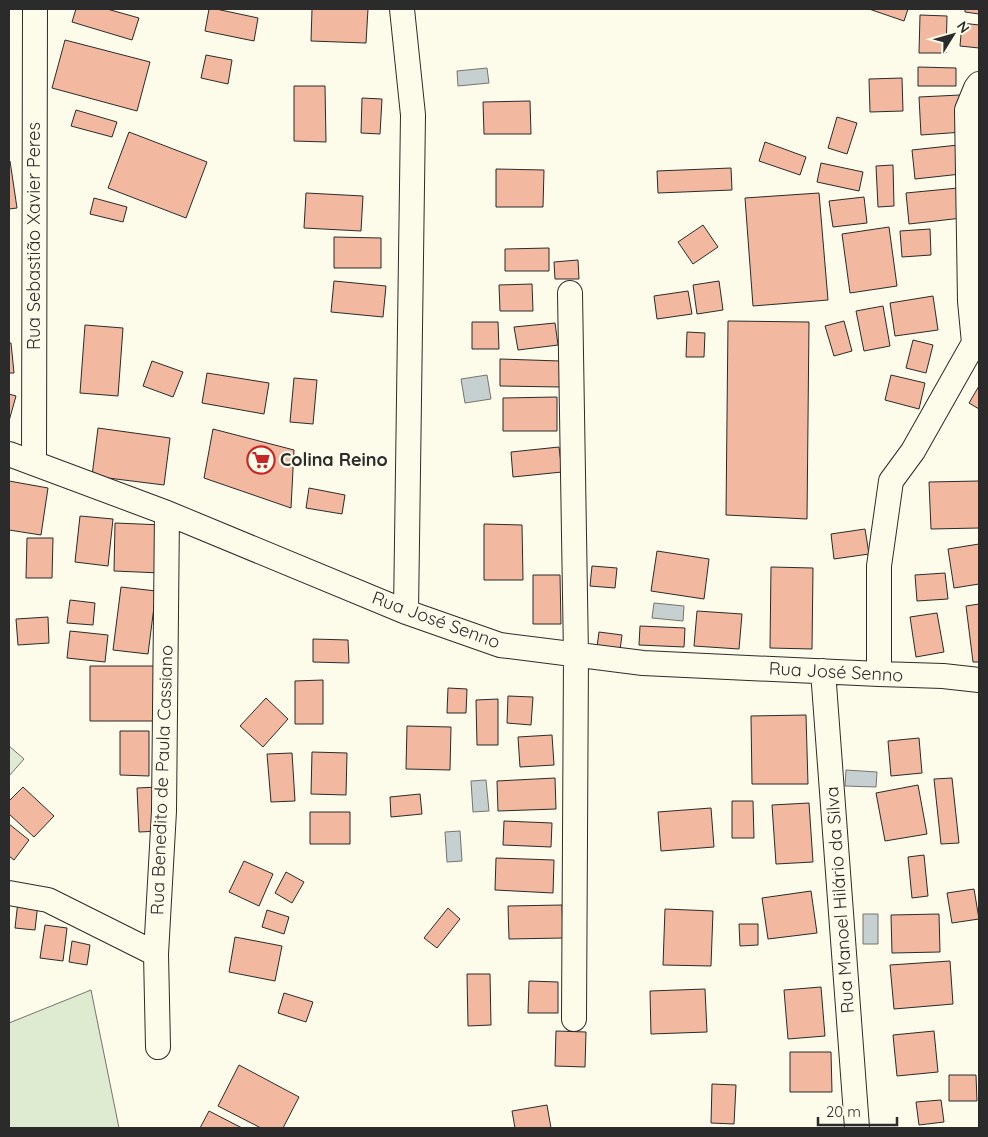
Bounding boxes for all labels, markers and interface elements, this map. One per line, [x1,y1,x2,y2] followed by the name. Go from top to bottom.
[928,10,978,60] north arrow
[953,18,974,37] text: N
[22,122,45,350] street label: Rua Sebastião Xavier Peres
[246,445,276,475] supermarket icon: Colina Reino
[280,448,388,471] place label: Colina Reino
[369,586,503,653] street label: Rua José Senno
[145,645,178,915] street label: Rua Benedito de Paula Cassiano
[768,656,904,687] street label: Rua José Senno
[820,786,859,1014] street label: Rua Manoel Hilário da Silva
[818,1094,897,1126] scale bar
[826,1102,861,1121] text: 20 m

